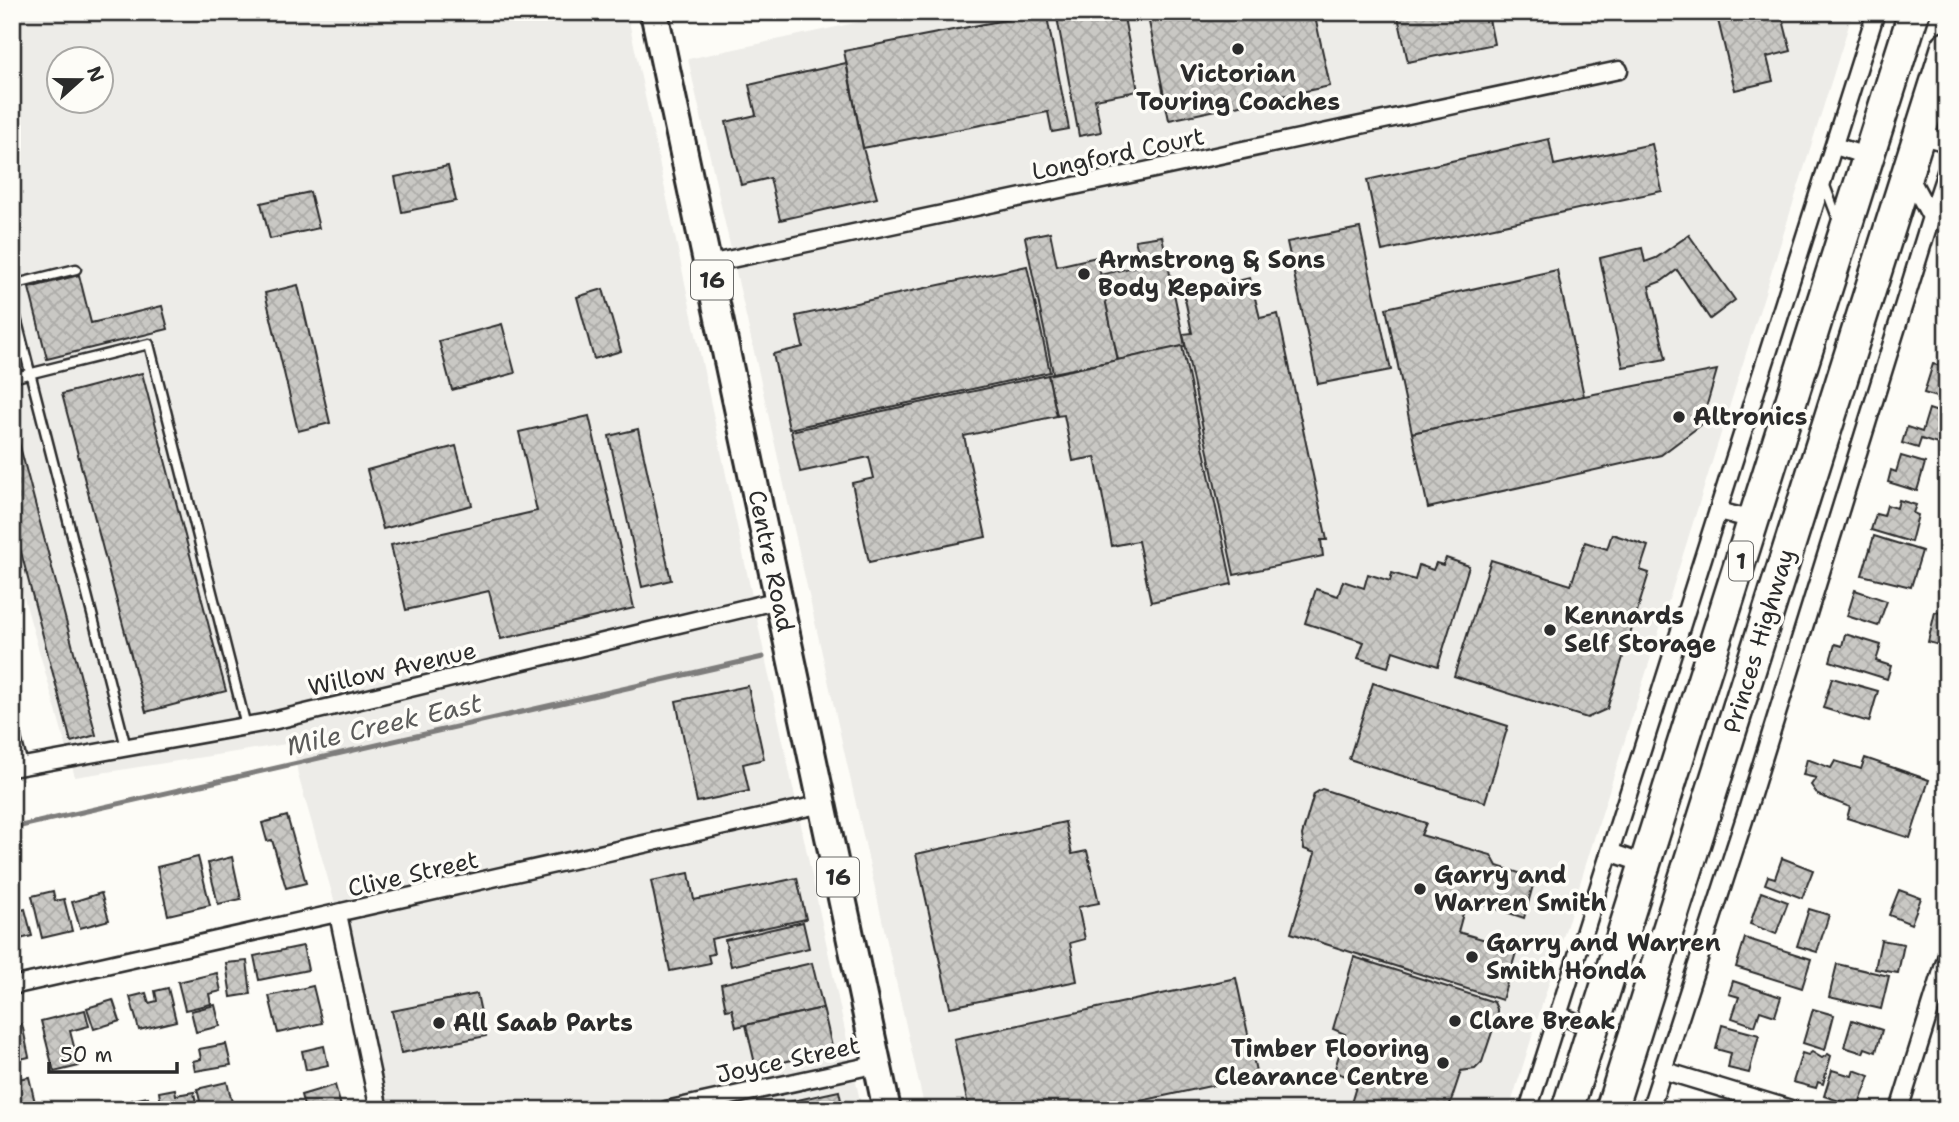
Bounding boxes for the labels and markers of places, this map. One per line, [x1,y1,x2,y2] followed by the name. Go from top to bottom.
[1230,41,1246,57] marker: Victorian Touring Coaches
[1136,58,1340,118] place label: Victorian Touring Coaches
[1098,244,1325,304] place label: Armstrong & Sons Body Repairs
[1076,266,1092,282] marker: Armstrong & Sons Body Repairs
[1693,401,1807,433] place label: Altronics
[1671,409,1687,425] marker: Altronics
[1564,600,1716,660] place label: Kennards Self Storage
[1542,622,1558,638] marker: Kennards Self Storage
[1434,859,1607,919] place label: Garry and Warren Smith
[1412,881,1428,897] marker: Garry and Warren Smith
[1486,927,1721,987] place label: Garry and Warren Smith Honda
[1464,949,1480,965] marker: Garry and Warren Smith Honda
[1469,1005,1616,1037] place label: Clare Break
[453,1007,633,1039] place label: All Saab Parts
[1447,1013,1463,1029] marker: Clare Break
[431,1015,447,1031] marker: All Saab Parts
[1214,1033,1429,1093] place label: Timber Flooring Clearance Centre
[1435,1055,1451,1071] marker: Timber Flooring Clearance Centre

